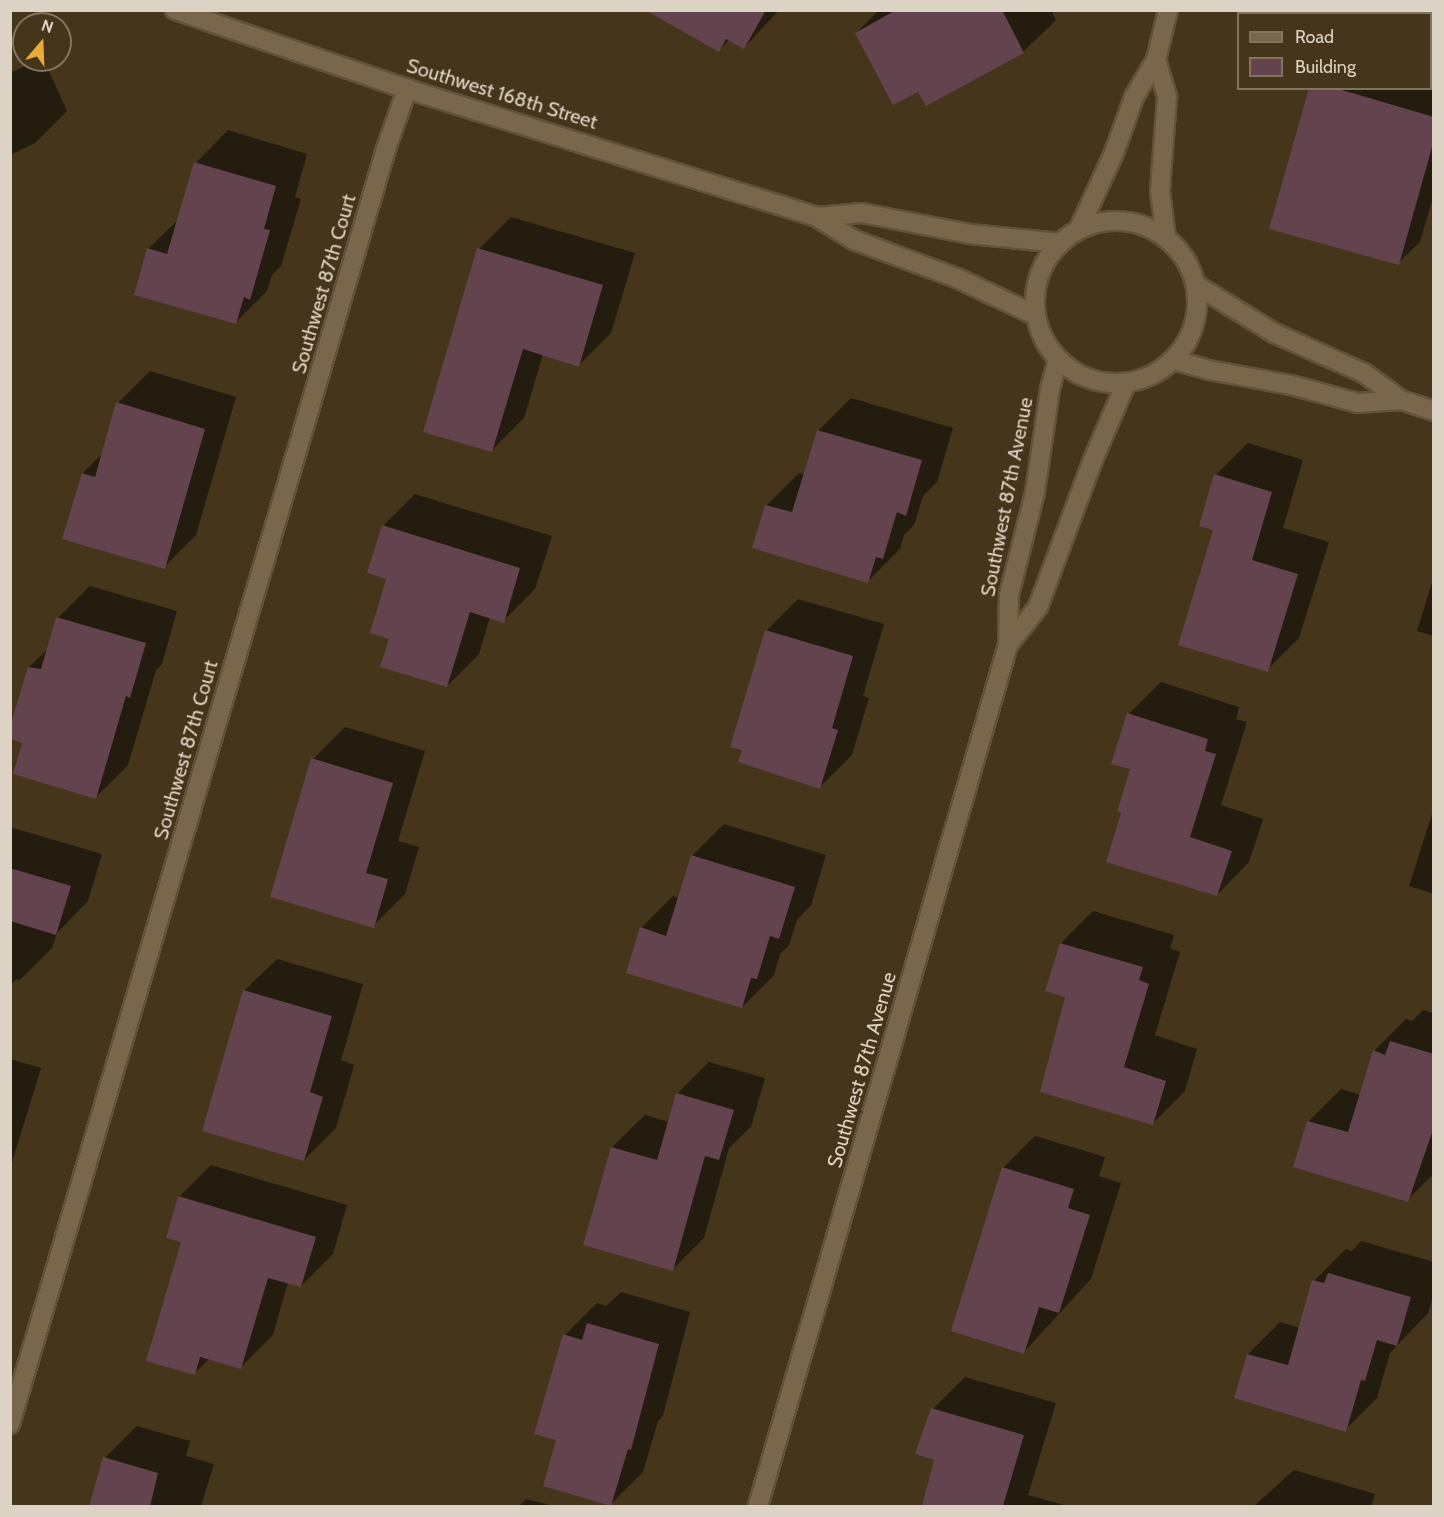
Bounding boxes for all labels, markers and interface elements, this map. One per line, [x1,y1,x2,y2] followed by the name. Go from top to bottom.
[12,12,72,72] north arrow
[1237,12,1432,90] legend
[39,16,56,37] text: N
[1295,26,1334,48] text: Road
[404,54,600,134] street label: Southwest 168th Street
[1295,56,1356,78] text: Building
[287,191,361,377] street label: Southwest 87th Court
[976,395,1038,599] street label: Southwest 87th Avenue
[149,657,223,843] street label: Southwest 87th Court
[823,969,901,1171] street label: Southwest 87th Avenue

